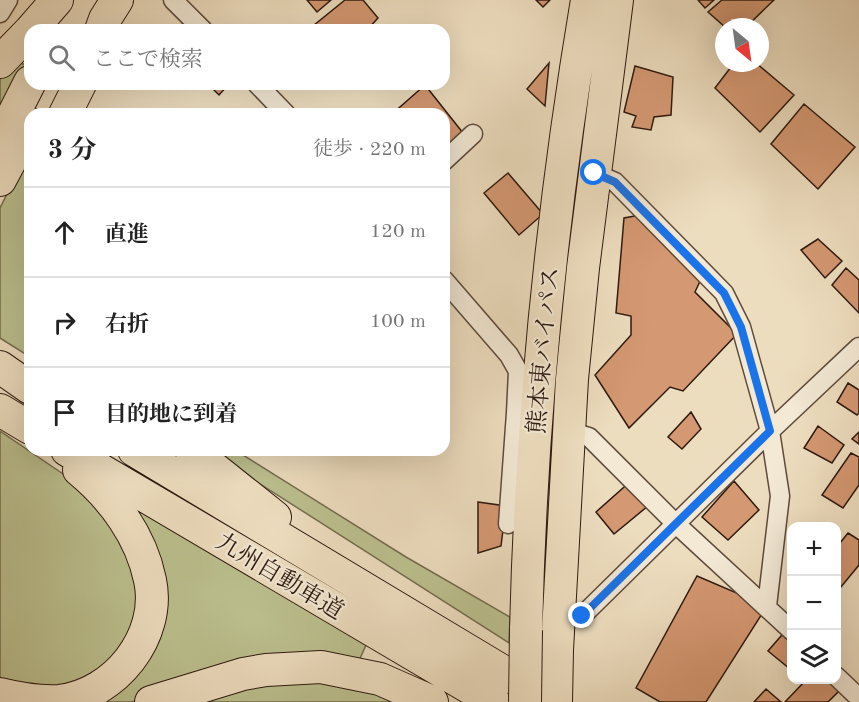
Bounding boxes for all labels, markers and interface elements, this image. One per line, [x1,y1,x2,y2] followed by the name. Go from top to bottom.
[715,18,769,72] north arrow
[24,24,450,90] search box
[45,41,78,74] icon: search
[93,49,203,71] text: ここで検索
[48,138,96,164] text: 3 分
[313,140,426,160] text: 徒歩 · 220 m
[580,159,606,185] route start
[48,216,81,249] icon: ahead
[370,222,426,242] text: 120 m
[105,224,149,246] text: 直進
[523,265,564,435] street label: 熊本東バイパス
[48,306,81,339] icon: right
[370,312,426,332] text: 100 m
[105,314,149,336] text: 右折
[48,396,81,429] icon: arrive
[105,404,237,426] text: 目的地に到着
[787,522,841,684] map controls
[787,522,841,576] button: +
[211,528,348,625] street label: 九州自動車道
[787,576,841,630] button: −
[568,602,594,628] route end
[787,630,841,684] button: layers

